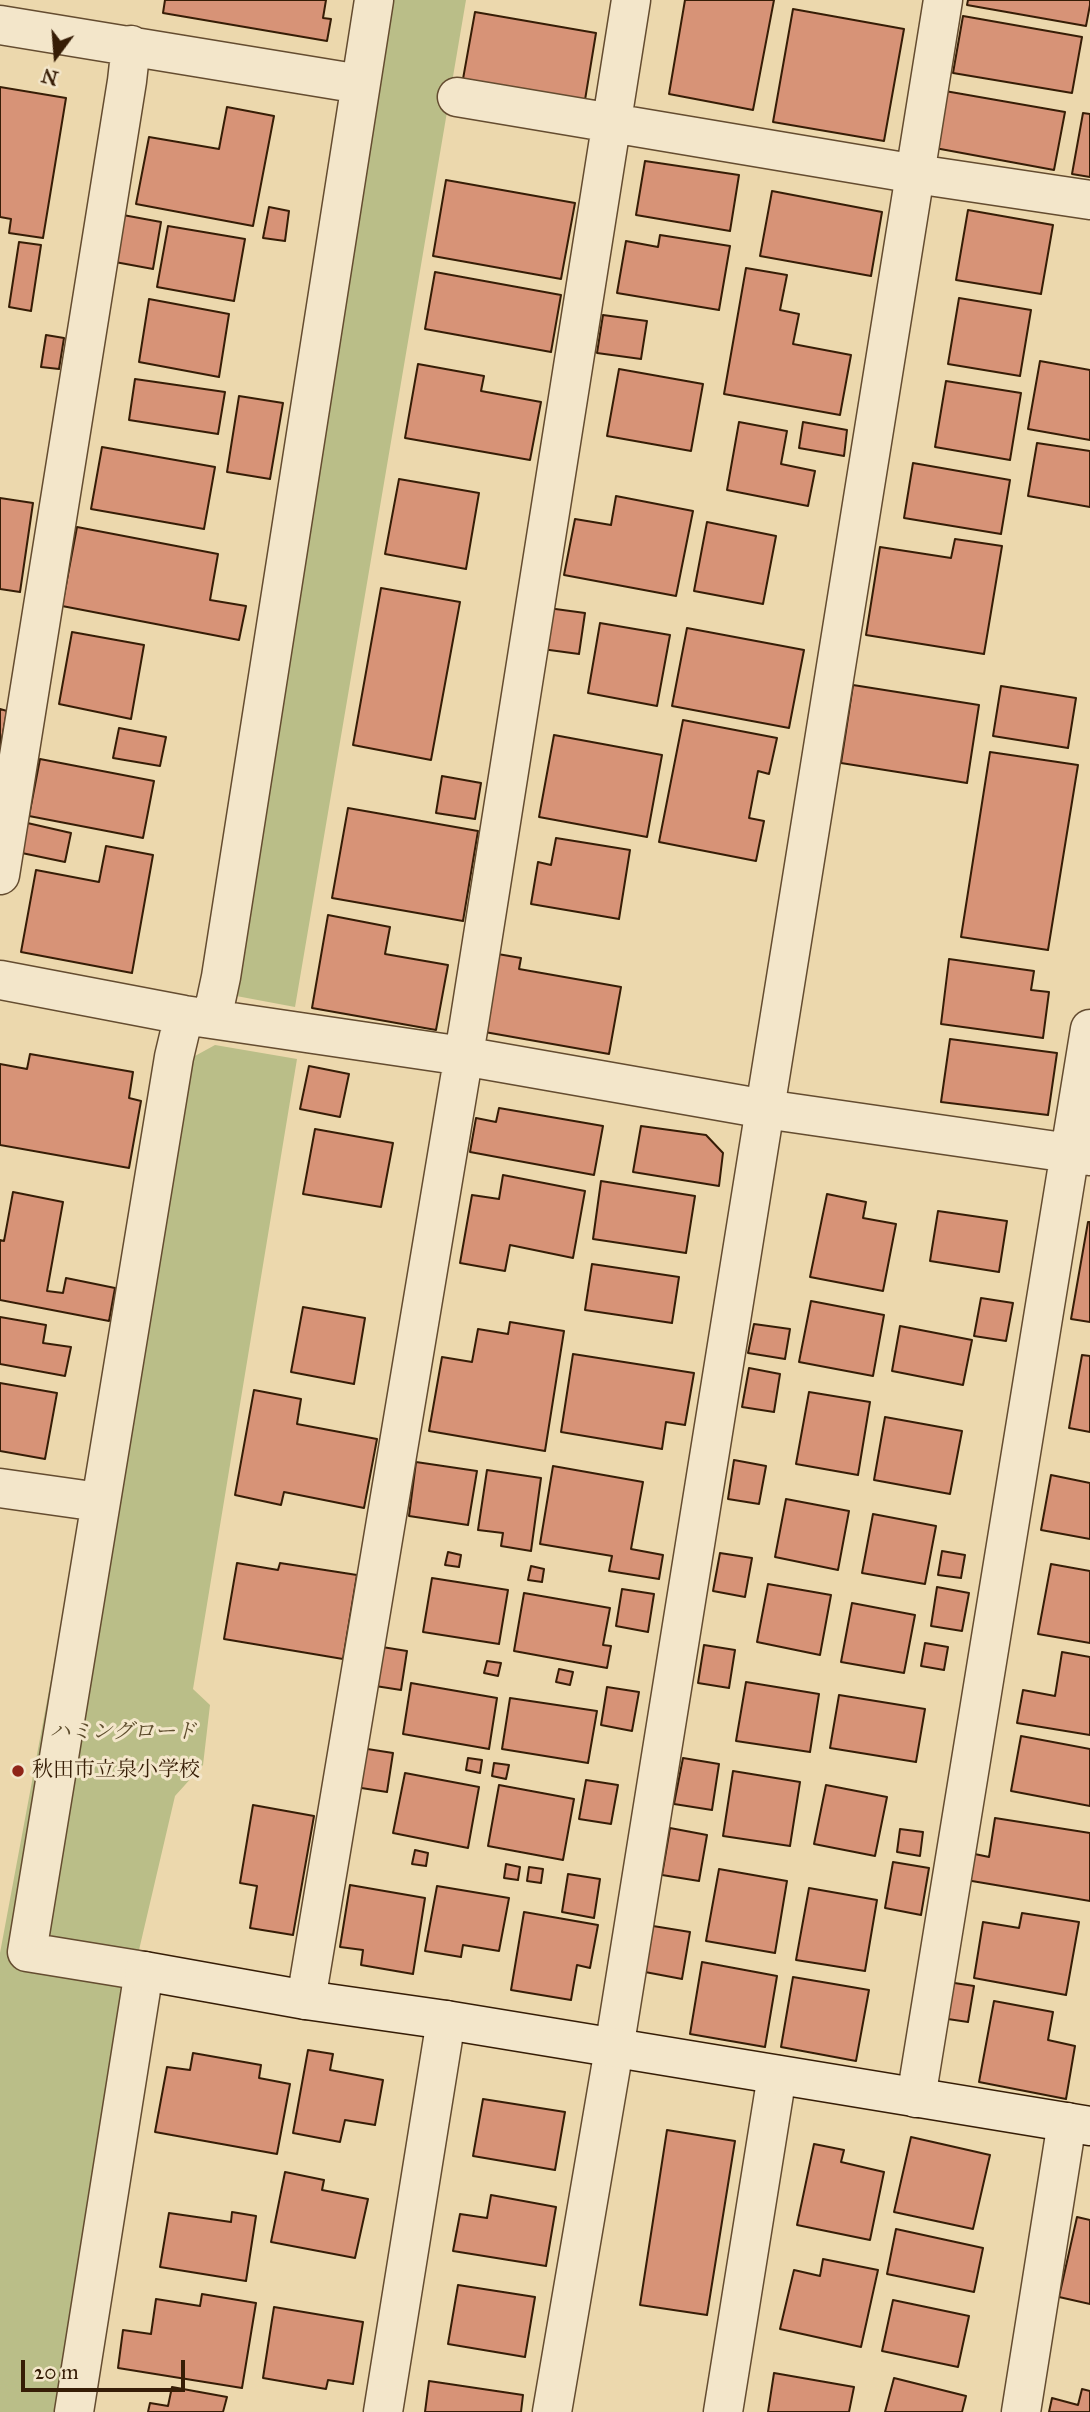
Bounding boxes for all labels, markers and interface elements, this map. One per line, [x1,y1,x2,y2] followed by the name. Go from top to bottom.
[21,21,91,91] north arrow
[39,63,61,90] text: N
[50,1720,196,1746] park label: ハミングロード
[32,1758,200,1784] place label: 秋田市立泉小学校
[10,1763,26,1779] marker: 秋田市立泉小学校
[24,2346,189,2390] scale bar
[34,2359,79,2385] text: 20 m

